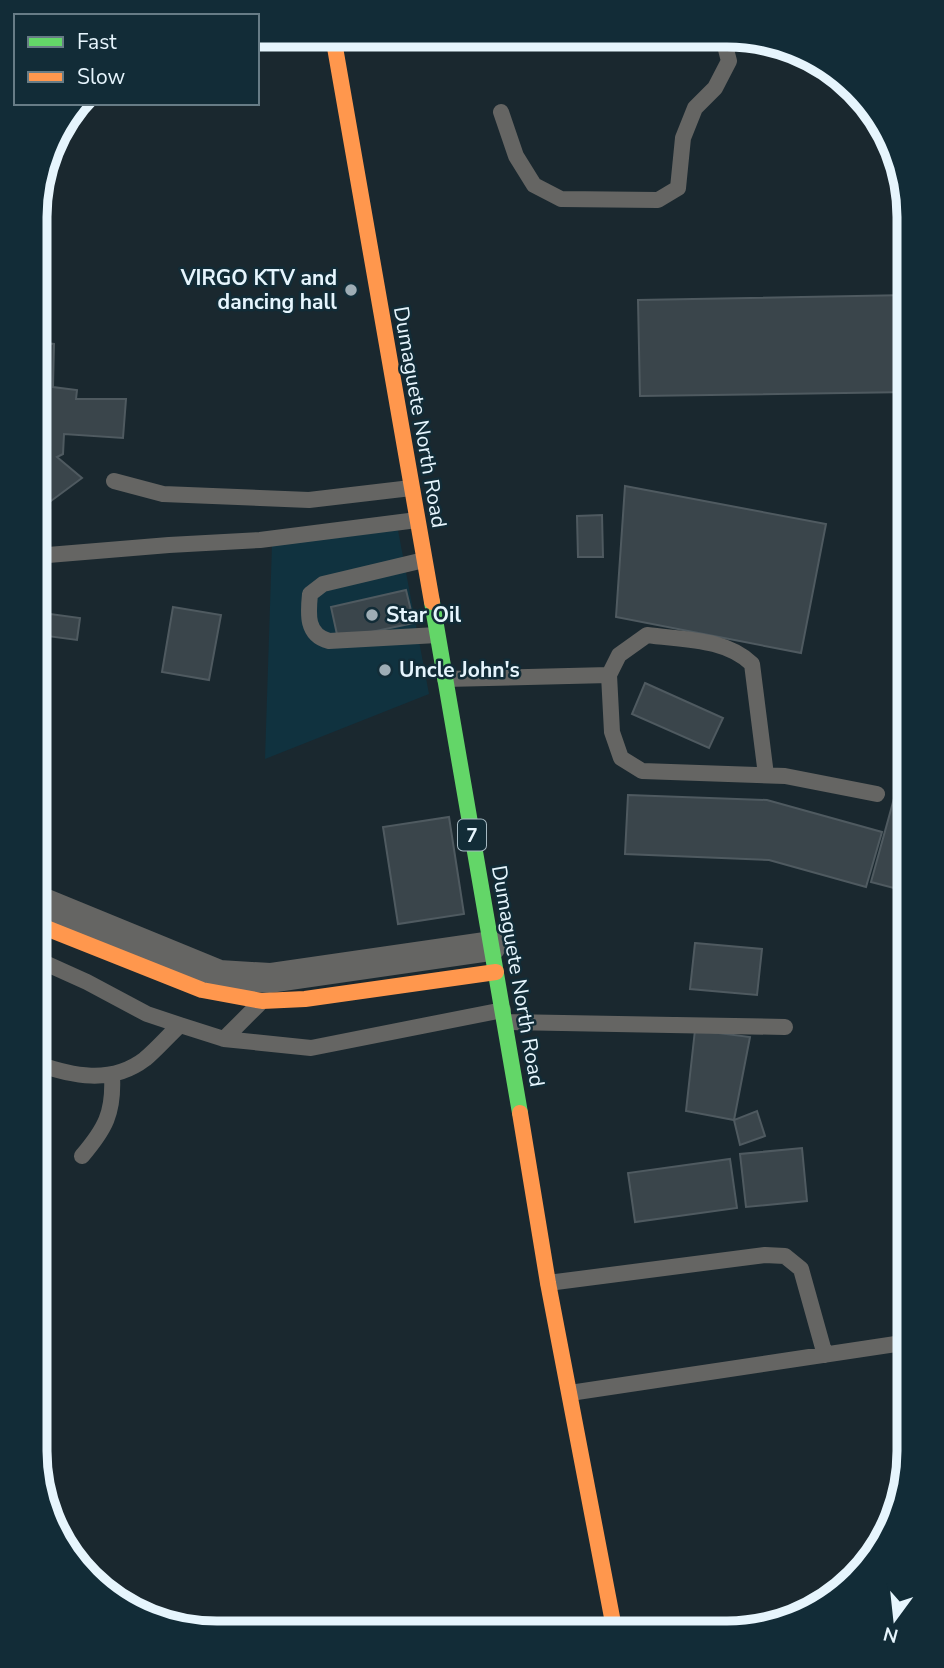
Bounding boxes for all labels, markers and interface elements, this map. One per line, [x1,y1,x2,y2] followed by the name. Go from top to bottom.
[14,14,259,105] legend
[77,28,117,56] text: Fast
[77,63,126,91] text: Slow
[180,264,337,316] place label: VIRGO KTV and dancing hall
[343,282,359,298] marker: VIRGO KTV and dancing hall
[387,304,453,530] street label: Dumaguete North Road
[386,601,461,629] place label: Star Oil
[364,607,380,623] marker: Star Oil
[399,656,520,684] place label: Uncle John's
[377,662,393,678] marker: Uncle John's
[458,820,486,850] road number: 7
[485,863,551,1089] street label: Dumaguete North Road
[860,1584,930,1654] north arrow
[881,1620,901,1649] text: N

